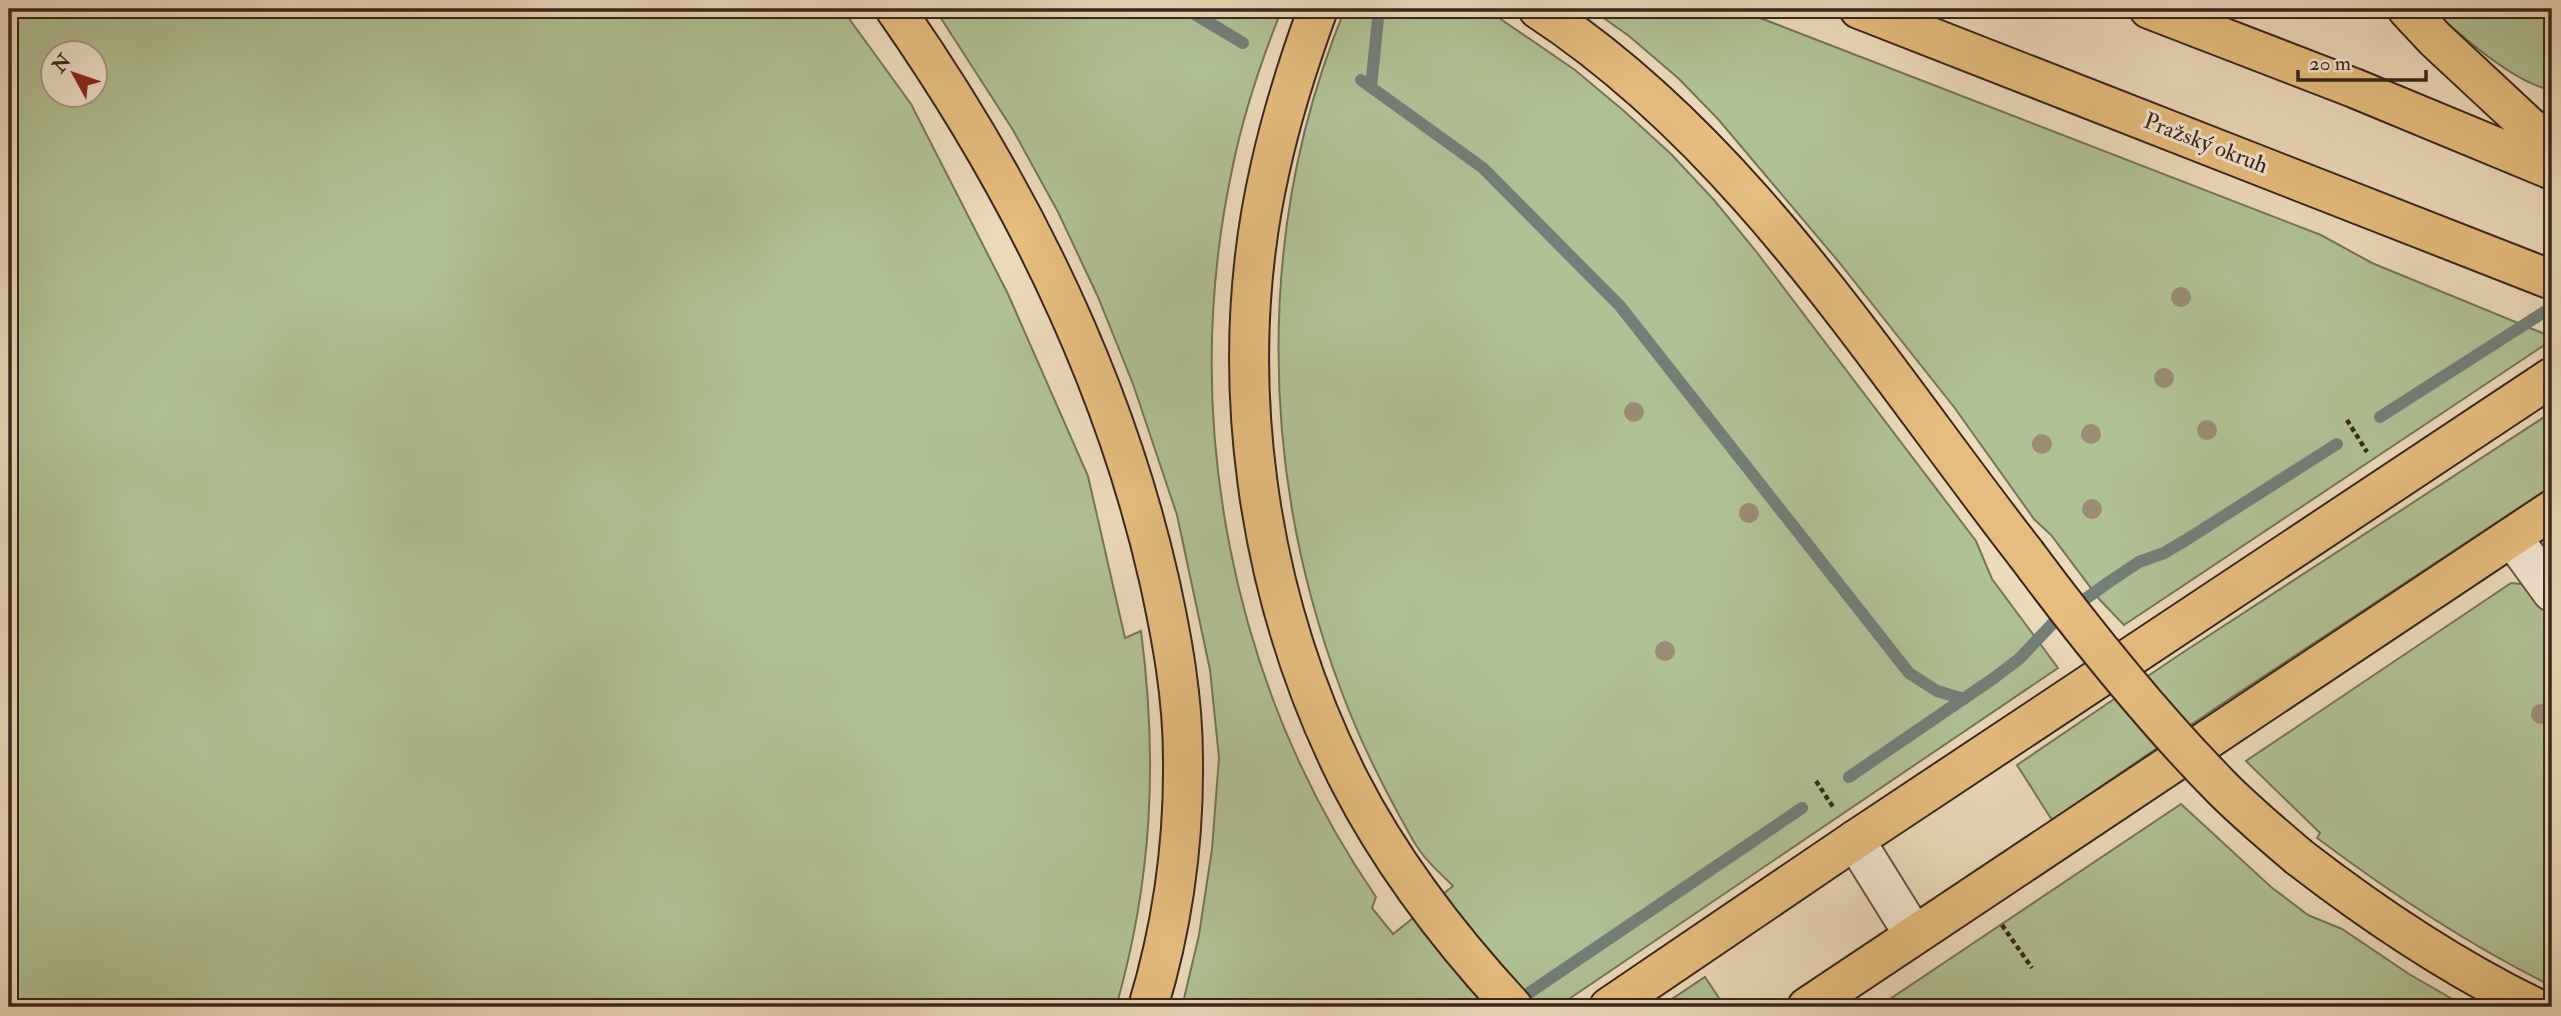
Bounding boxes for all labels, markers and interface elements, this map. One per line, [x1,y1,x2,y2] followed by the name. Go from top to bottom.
[38,38,108,108] north arrow
[2298,38,2426,82] scale bar
[46,49,77,79] text: N
[2309,50,2351,77] text: 20 m
[2140,106,2272,180] street label: Pražský okruh

